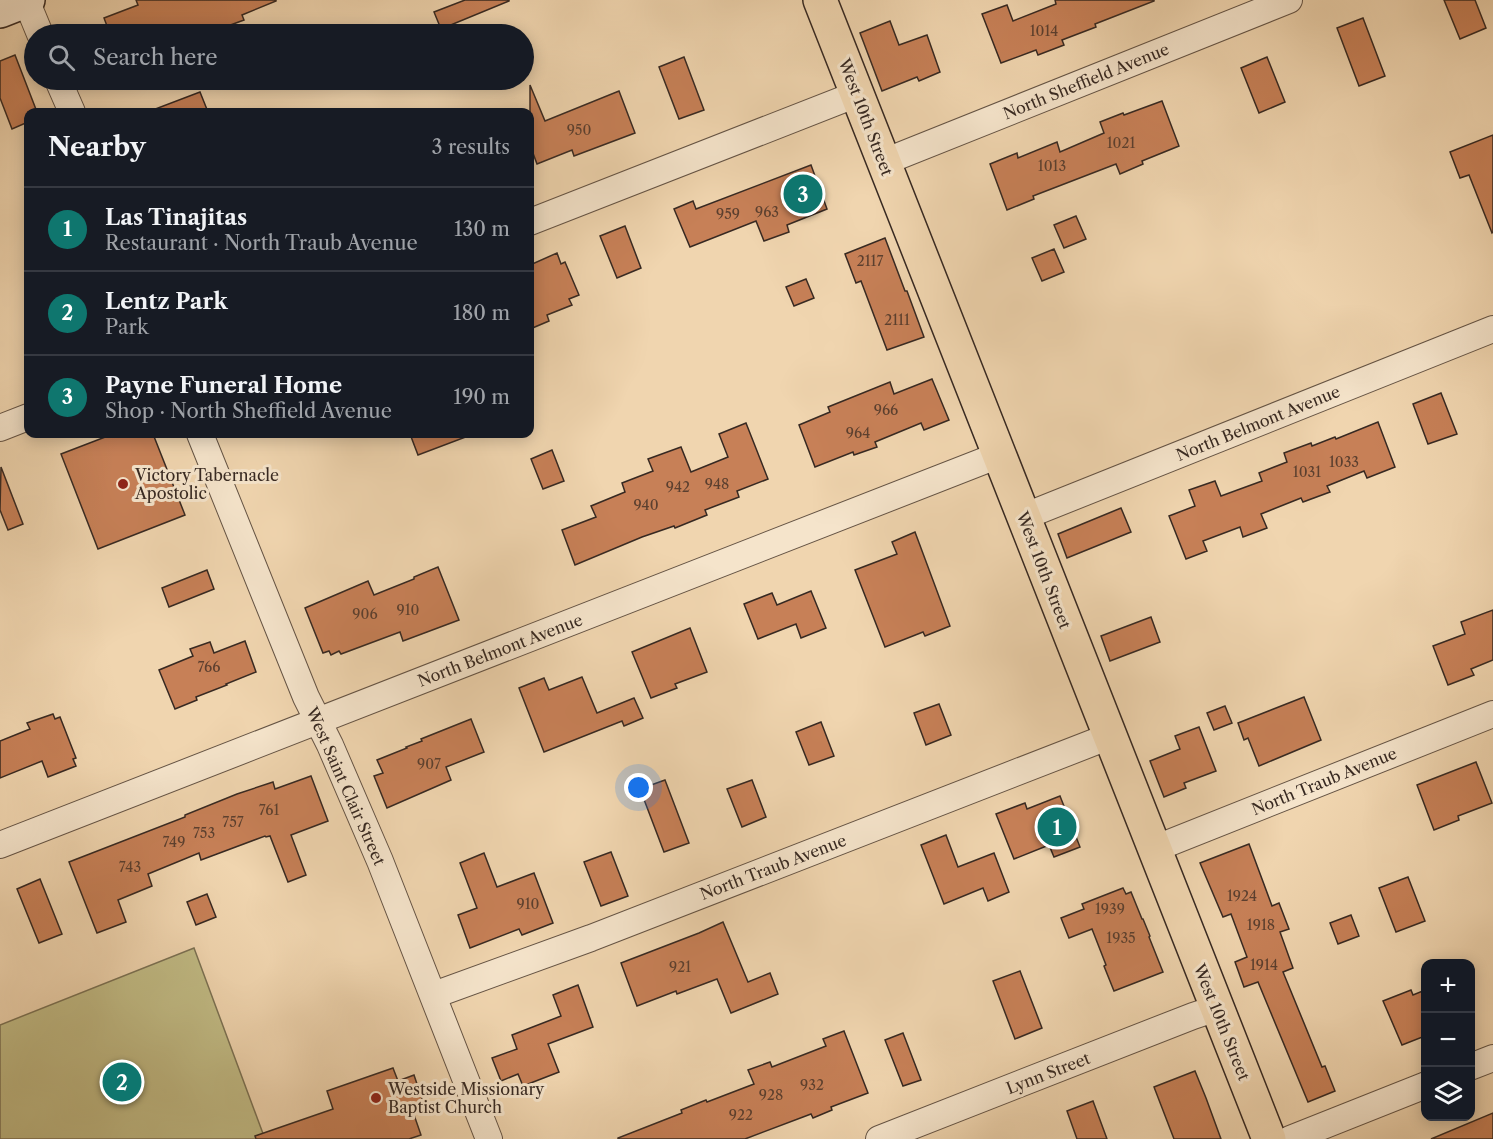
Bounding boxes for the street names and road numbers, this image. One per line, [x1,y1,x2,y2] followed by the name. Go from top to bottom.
[1000,39,1172,123] street label: North Sheffield Avenue
[834,55,898,179] street label: West 10th Street
[1173,381,1343,465] street label: North Belmont Avenue
[1012,508,1076,632] street label: West 10th Street
[415,609,585,691] street label: North Belmont Avenue
[302,703,390,869] street label: West Saint Clair Street
[1248,743,1400,819] street label: North Traub Avenue
[697,830,849,904] street label: North Traub Avenue
[1189,960,1255,1084] street label: West 10th Street
[1003,1048,1093,1098] street label: Lynn Street

